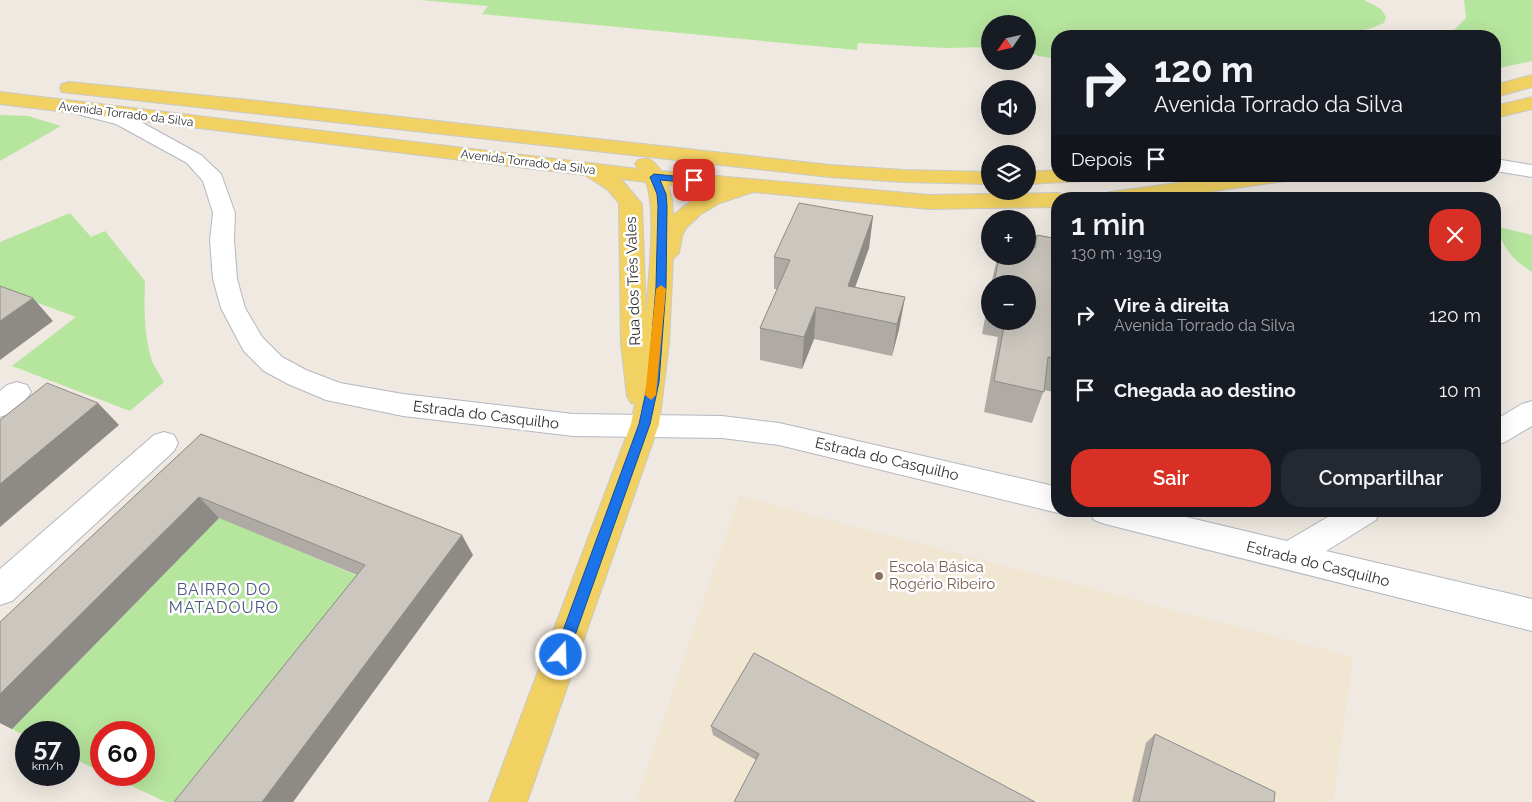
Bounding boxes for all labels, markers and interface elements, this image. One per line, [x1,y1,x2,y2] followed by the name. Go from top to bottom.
[981,15,1036,70] north arrow
[981,15,1036,330] map controls
[1154,49,1254,90] text: 120 m
[1071,50,1136,115] icon: right
[981,80,1036,135] button: sound
[1154,91,1403,117] text: Avenida Torrado da Silva
[58,99,194,129] street label: Avenida Torrado da Silva
[981,145,1036,200] button: layers
[1142,145,1170,173] icon: arrive
[460,147,596,177] street label: Avenida Torrado da Silva
[1071,148,1132,170] text: Depois
[673,159,715,201] pin
[680,166,708,194] icon: arrive
[1071,207,1146,242] text: 1 min
[1429,209,1481,261] button: close
[981,210,1036,265] button: +
[622,216,644,346] street label: Rua dos Três Vales
[1071,244,1162,263] text: 130 m · 19:19
[981,275,1036,330] button: −
[1114,294,1229,316] text: Vire à direita
[1071,301,1099,329] icon: right
[1429,304,1481,326] text: 120 m
[1114,316,1295,335] text: Avenida Torrado da Silva
[1071,376,1099,404] icon: arrive
[1114,379,1296,401] text: Chegada ao destino
[1439,379,1481,401] text: 10 m
[412,397,560,433] street label: Estrada do Casquilho
[813,434,961,484] street label: Estrada do Casquilho
[1071,449,1271,507] button: Sair
[1281,449,1481,507] button: Compartilhar
[1244,537,1392,591] street label: Estrada do Casquilho
[889,558,995,593] place label: Escola Básica Rogério Ribeiro
[873,570,885,582] marker: Escola Básica Rogério Ribeiro
[169,580,279,617] district label: BAIRRO DO MATADOURO
[534,628,586,680] position arrow
[90,721,155,786] speed limit sign: 60
[34,732,61,762] text: 57
[32,759,63,773] text: km/h

